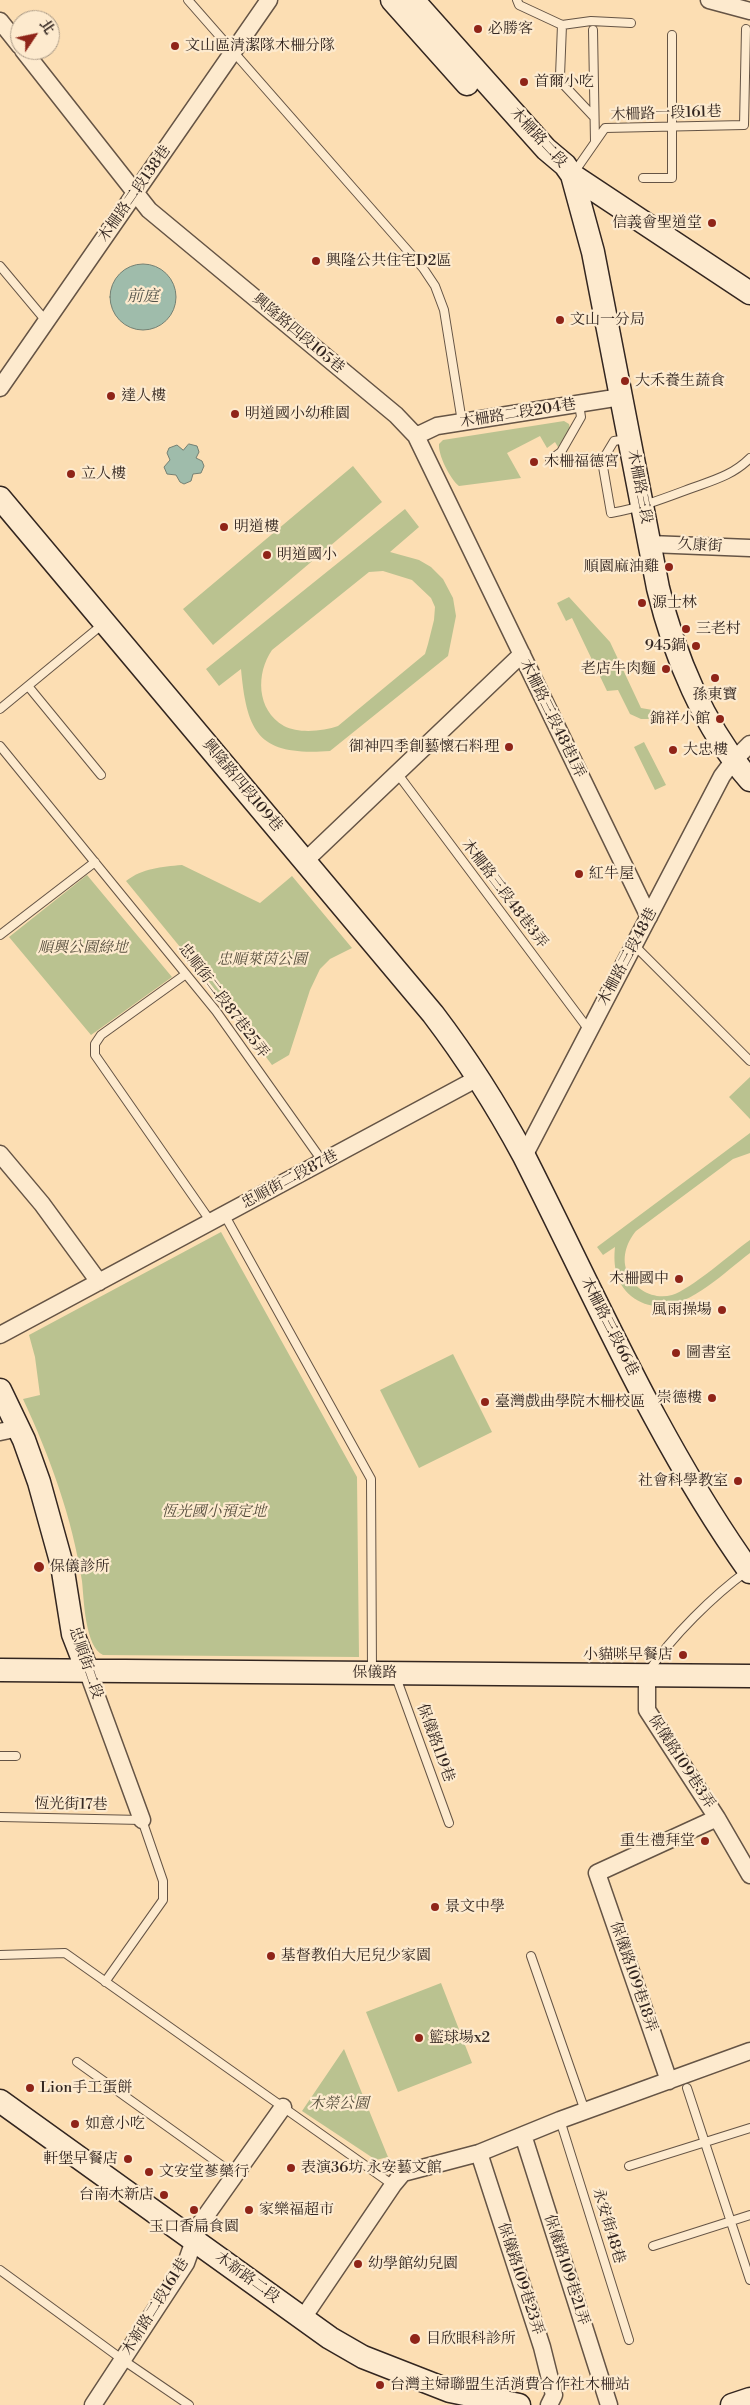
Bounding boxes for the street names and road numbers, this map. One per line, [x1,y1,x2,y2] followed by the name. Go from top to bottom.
[610,103,722,125] street label: 木柵路一段161巷
[506,104,570,172] street label: 木柵路二段
[95,142,175,246] street label: 木柵路二段138巷
[248,290,348,378] street label: 興隆路四段105巷
[459,396,577,432] street label: 木柵路二段204巷
[623,448,655,526] street label: 木柵路三段
[677,536,723,556] street label: 久康街
[516,657,588,781] street label: 木柵路三段48巷1弄
[198,736,286,836] street label: 興隆路四段109巷
[457,836,551,952] street label: 木柵路三段48巷3弄
[595,905,661,1009] street label: 木柵路三段48巷
[174,940,272,1062] street label: 忠順街二段87巷25弄
[239,1147,341,1213] street label: 忠順街二段87巷
[576,1275,642,1379] street label: 木柵路三段66巷
[64,1625,106,1701] street label: 忠順街二段
[353,1664,397,1682] street label: 保儀路
[413,1701,457,1785] street label: 保儀路119巷
[644,1712,718,1812] street label: 保儀路109巷3弄
[34,1795,108,1815] street label: 恆光街17巷
[606,1920,660,2034] street label: 保儀路109巷18弄
[588,2186,628,2266] street label: 永安街48巷
[540,2212,592,2328] street label: 保儀路109巷21弄
[493,2221,547,2337] street label: 保儀路109巷23弄
[211,2249,283,2307] street label: 木新路二段
[119,2255,193,2359] street label: 木新路二段161巷

